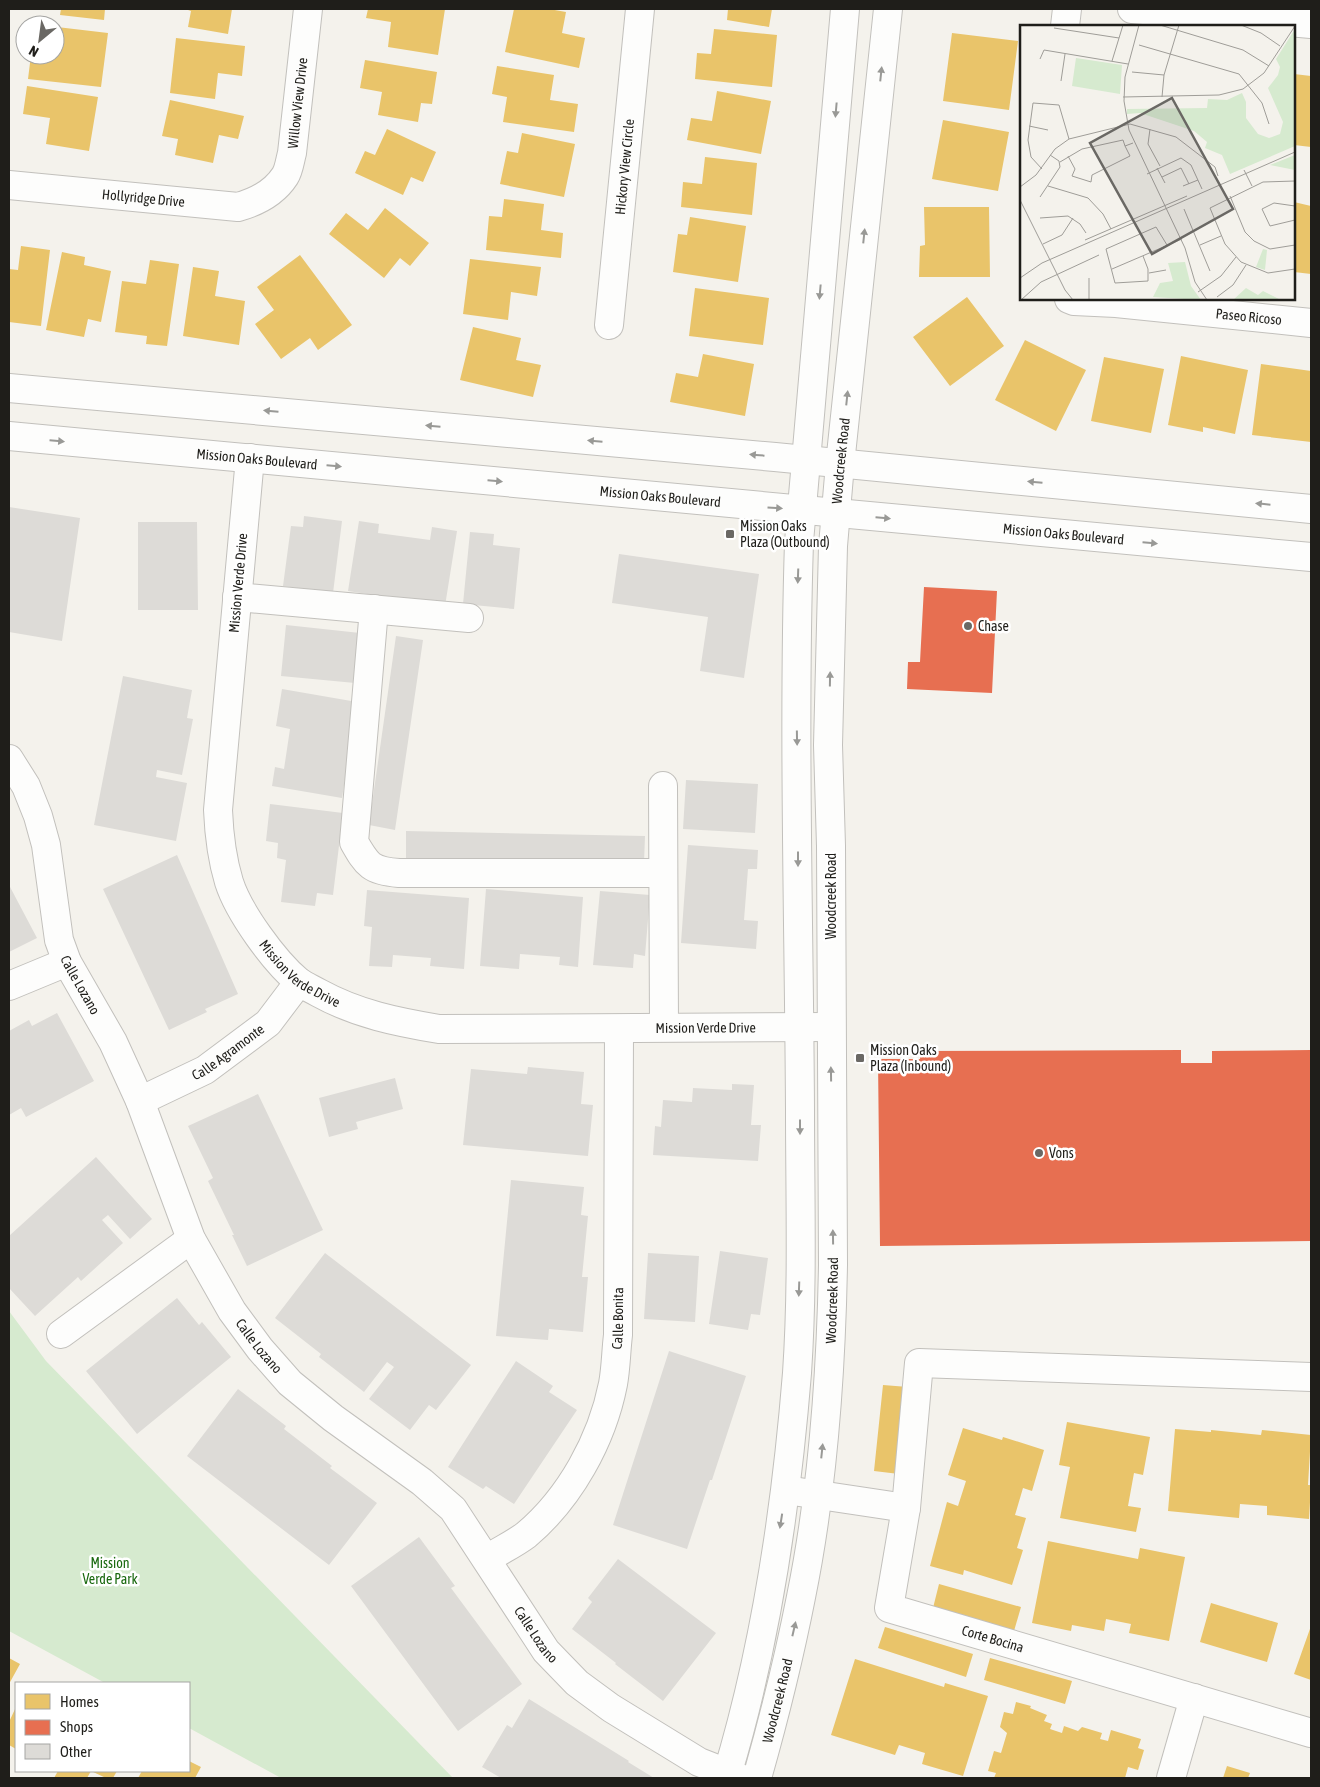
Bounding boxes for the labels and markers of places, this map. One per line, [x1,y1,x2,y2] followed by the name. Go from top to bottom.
[740,518,830,550] place label: Mission Oaks Plaza (Outbound)
[724,528,736,540] marker: Mission Oaks Plaza (Outbound)
[978,618,1009,634] place label: Chase
[962,620,974,632] marker: Chase
[870,1042,951,1074] place label: Mission Oaks Plaza (Inbound)
[854,1052,866,1064] marker: Mission Oaks Plaza (Inbound)
[1049,1145,1074,1161] place label: Vons
[1033,1147,1045,1159] marker: Vons

